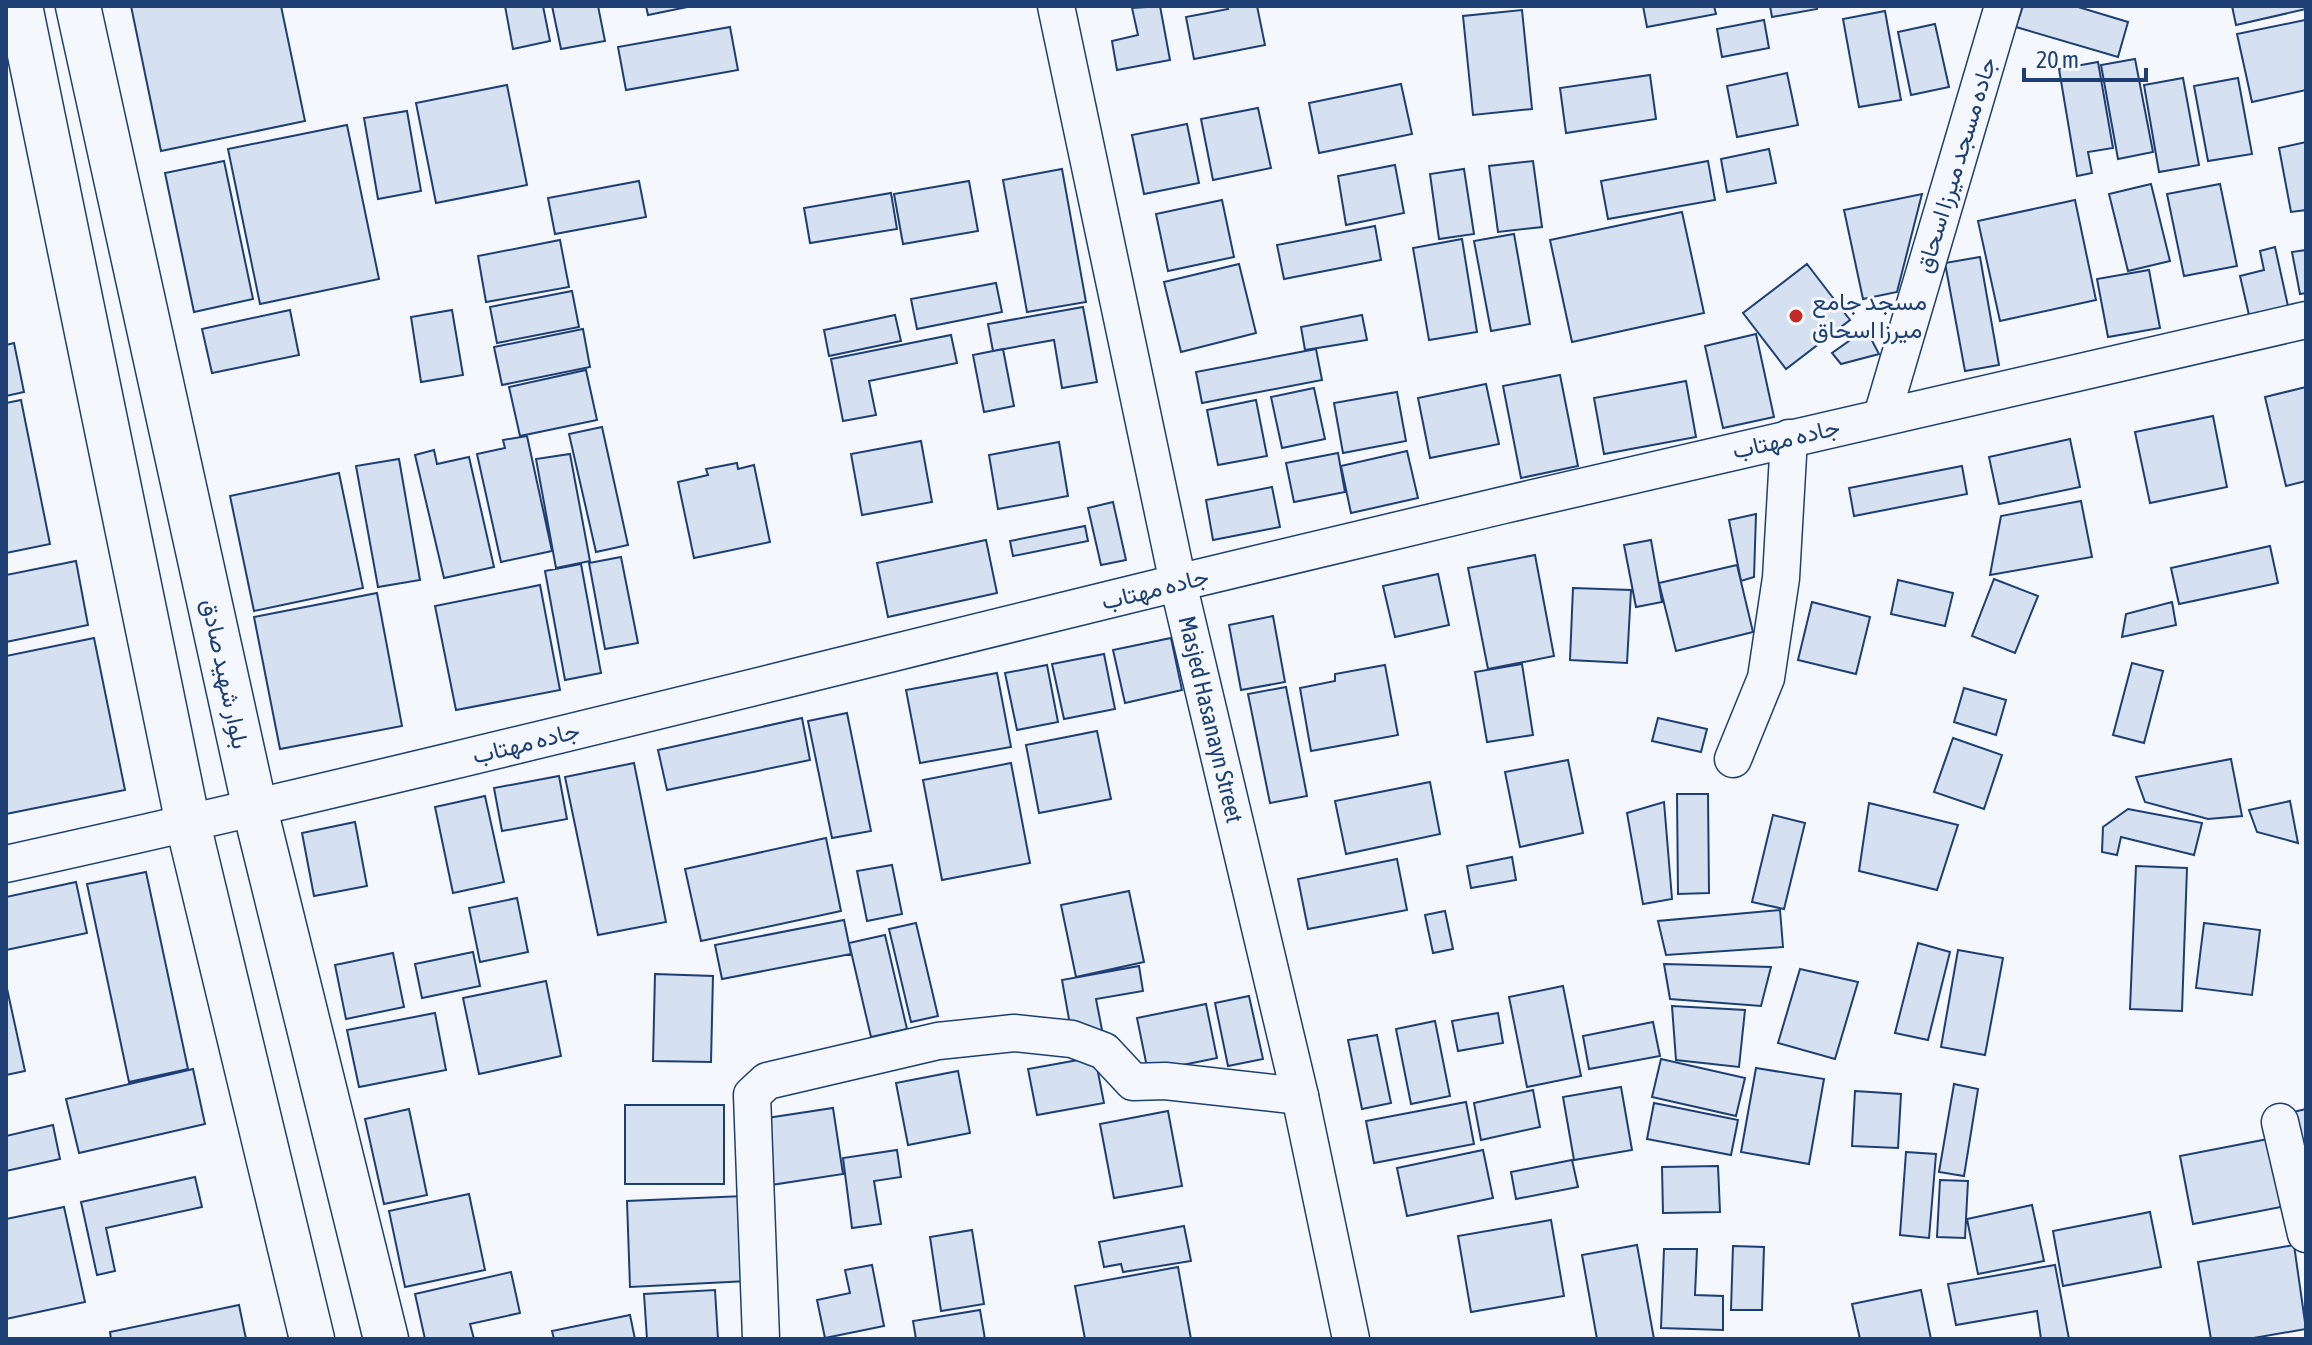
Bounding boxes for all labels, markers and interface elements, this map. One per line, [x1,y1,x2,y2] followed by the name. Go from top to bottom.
[2024,32,2146,82] scale bar
[2036,46,2079,73] text: 20 m
[1910,54,2003,277] street label: جاده مسجد ميرزا اسحاق
[1812,288,1927,345] place label: مسجد جامع میرزا اسحاق
[1787,307,1805,325] marker: مسجد جامع میرزا اسحاق
[1729,413,1843,466] street label: جاده مهتاب
[1098,562,1212,617] street label: جاده مهتاب
[194,596,255,752] street label: بلوار شهید صادق
[1173,613,1249,826] street label: Masjed Hasanayn Street
[469,716,583,771] street label: جاده مهتاب

